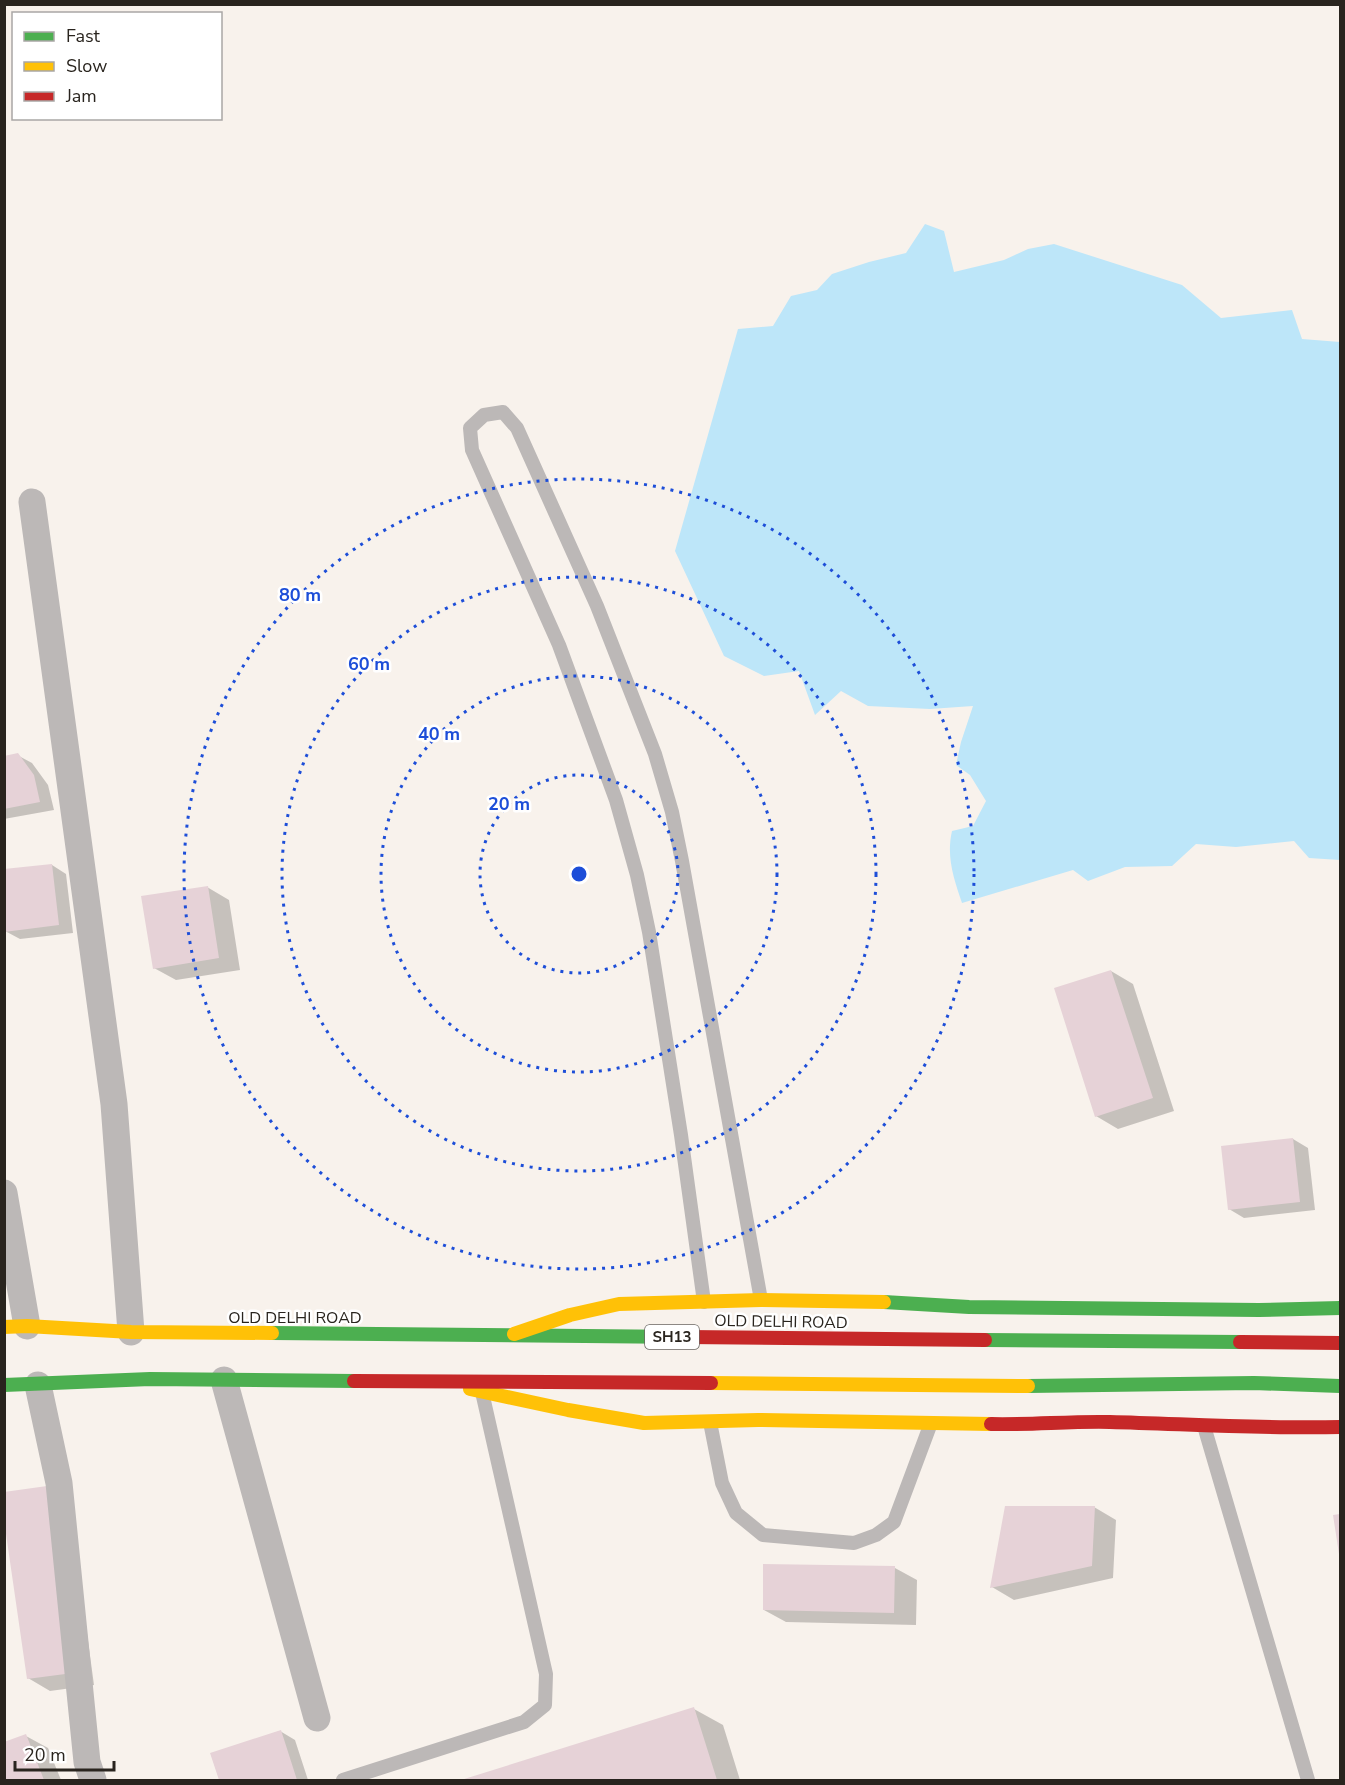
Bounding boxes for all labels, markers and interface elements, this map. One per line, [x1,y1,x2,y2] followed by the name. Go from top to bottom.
[12,12,222,120] legend
[66,24,101,48] text: Fast
[66,54,107,78] text: Slow
[65,84,97,108] text: Jam
[279,583,321,607] text: 80 m
[348,652,390,676] text: 60 m
[418,722,460,746] text: 40 m
[488,792,530,816] text: 20 m
[569,864,589,884] centre of rings
[228,1307,362,1329] street label: OLD DELHI ROAD
[714,1310,848,1334] street label: OLD DELHI ROAD
[645,1325,699,1349] road number: SH13
[15,1734,114,1772] scale bar
[24,1743,66,1767] text: 20 m

